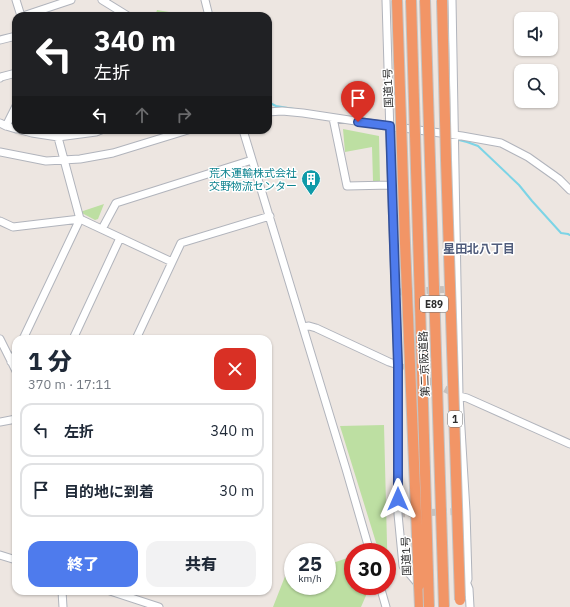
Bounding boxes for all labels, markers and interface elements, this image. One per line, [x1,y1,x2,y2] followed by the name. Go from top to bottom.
[514,12,558,108] map controls
[514,12,558,56] button: sound
[94,22,176,59] text: 340 m
[28,28,80,80] icon: left
[94,61,130,84] text: 左折
[514,64,558,108] button: search
[380,68,396,108] street label: 国道1号
[341,81,375,122] pin
[347,87,369,109] icon: arrive
[89,104,111,126] icon: left
[131,104,153,126] icon: ahead
[173,104,195,126] icon: right
[209,166,297,193] place label: 荒木運輸株式会社 交野物流センター
[300,168,322,196] building icon: 荒木運輸株式会社 交野物流センター
[443,241,515,256] district label: 星田北八丁目
[420,296,448,312] road number: E89
[416,331,432,397] street label: 第二京阪道路
[28,345,72,377] text: 1 分
[214,348,256,390] button: close
[28,376,111,393] text: 370 m · 17:11
[448,411,462,427] road number: 1
[30,419,52,441] icon: left
[210,421,254,440] text: 340 m
[64,422,94,441] text: 左折
[377,478,419,520] position arrow
[30,479,52,501] icon: arrive
[219,481,254,500] text: 30 m
[64,482,154,501] text: 目的地に到着
[398,536,414,576] street label: 国道1号
[28,541,138,587] button: 終了
[146,541,256,587] button: 共有
[344,543,396,595] speed limit sign: 30
[298,550,322,577] text: 25
[298,572,322,585] text: km/h

